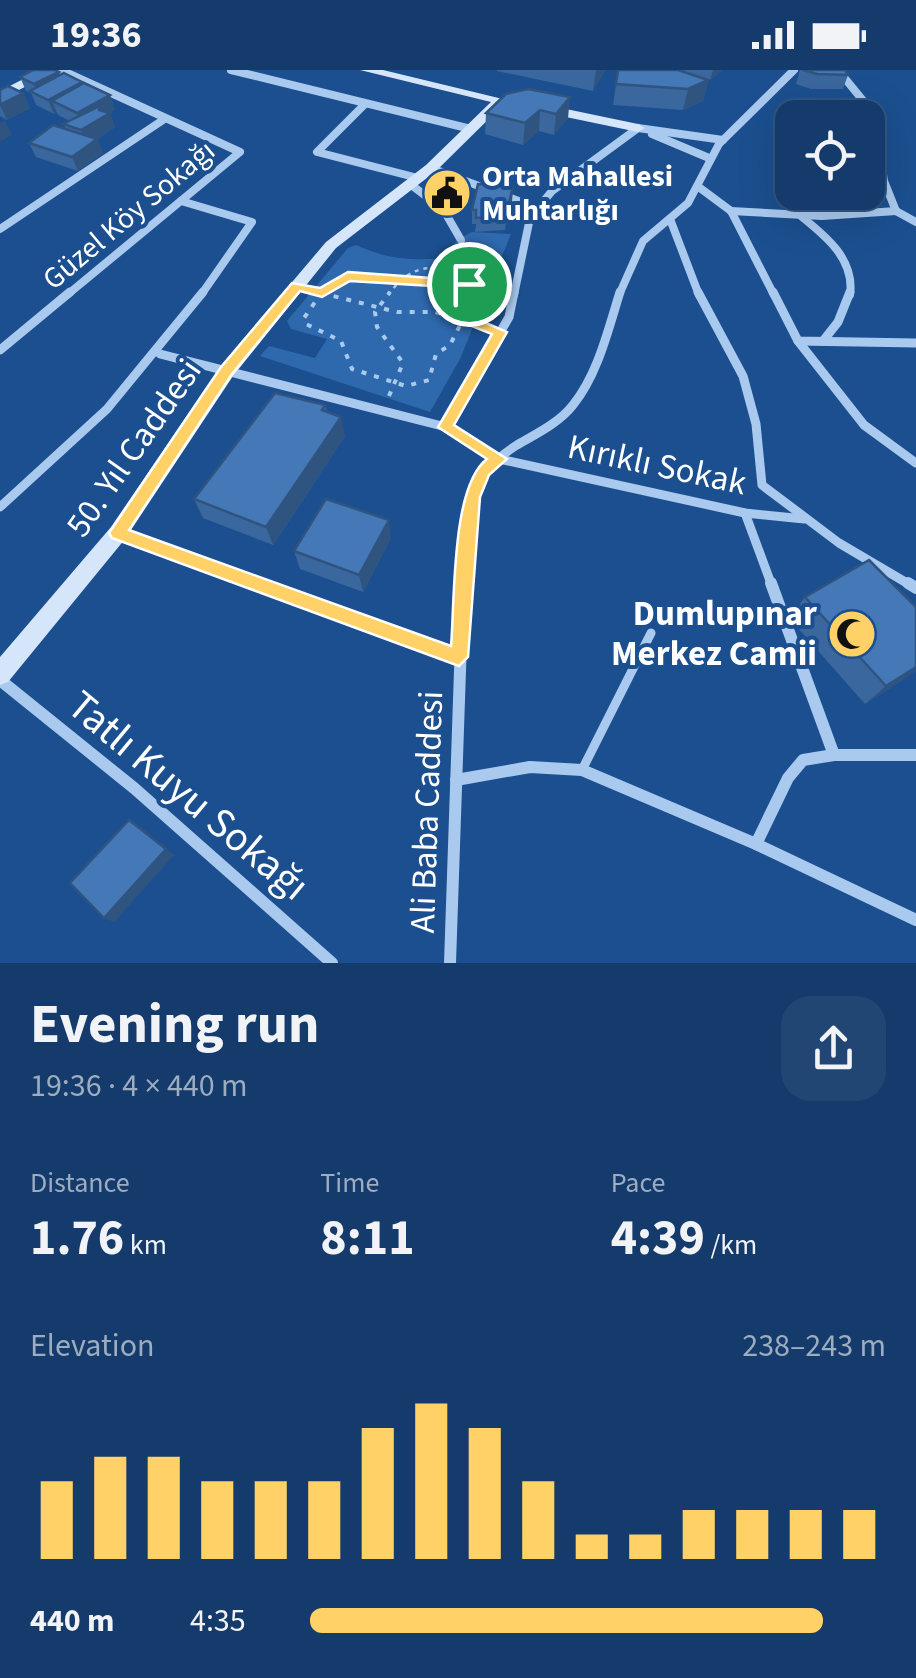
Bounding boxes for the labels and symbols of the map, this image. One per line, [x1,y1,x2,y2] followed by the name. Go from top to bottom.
[33,130,225,300] street label: Güzel Köy Sokağı
[482,155,673,232] place label: Orta Mahallesi Muhtarlığı
[421,167,473,219] public building icon: Orta Mahallesi Muhtarlığı
[427,242,512,327] pin
[54,349,214,547] street label: 50. Yıl Caddesi
[563,422,751,508] street label: Kırıklı Sokak
[611,589,817,679] place label: Dumlupınar Merkez Camii
[826,608,878,660] mosque icon: Dumlupınar Merkez Camii
[54,677,322,915] street label: Tatlı Kuyu Sokağı
[398,690,456,934] street label: Ali Baba Caddesi

